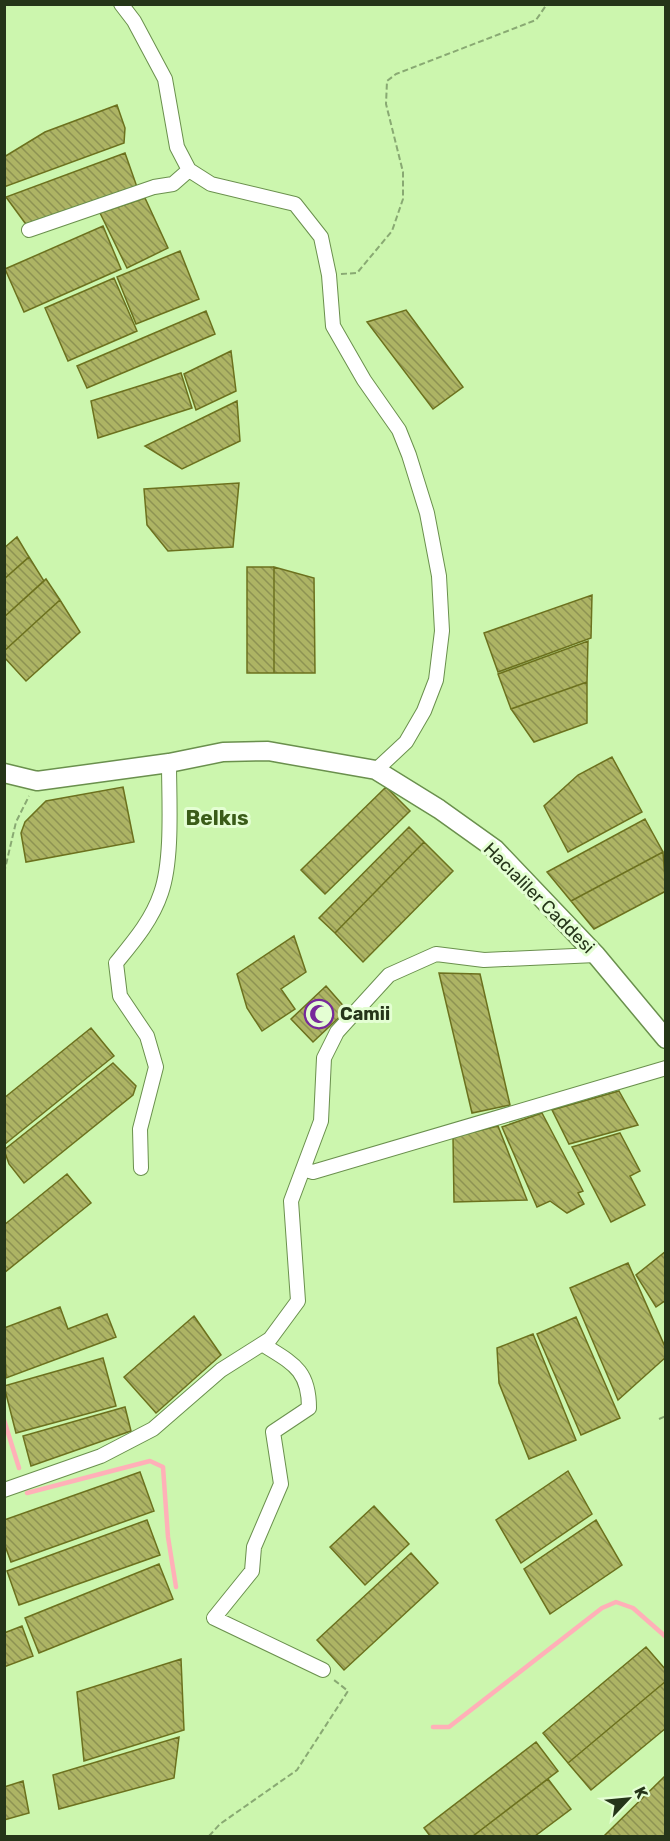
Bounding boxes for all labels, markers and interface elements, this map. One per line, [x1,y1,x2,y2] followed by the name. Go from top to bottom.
[185,805,249,830] district label: Belkıs
[479,838,599,958] street label: Hacıaliler Caddesi
[303,998,335,1030] mosque icon: Camii
[340,1003,390,1025] place label: Camii
[598,1769,658,1829] north arrow
[630,1784,652,1802] text: K

